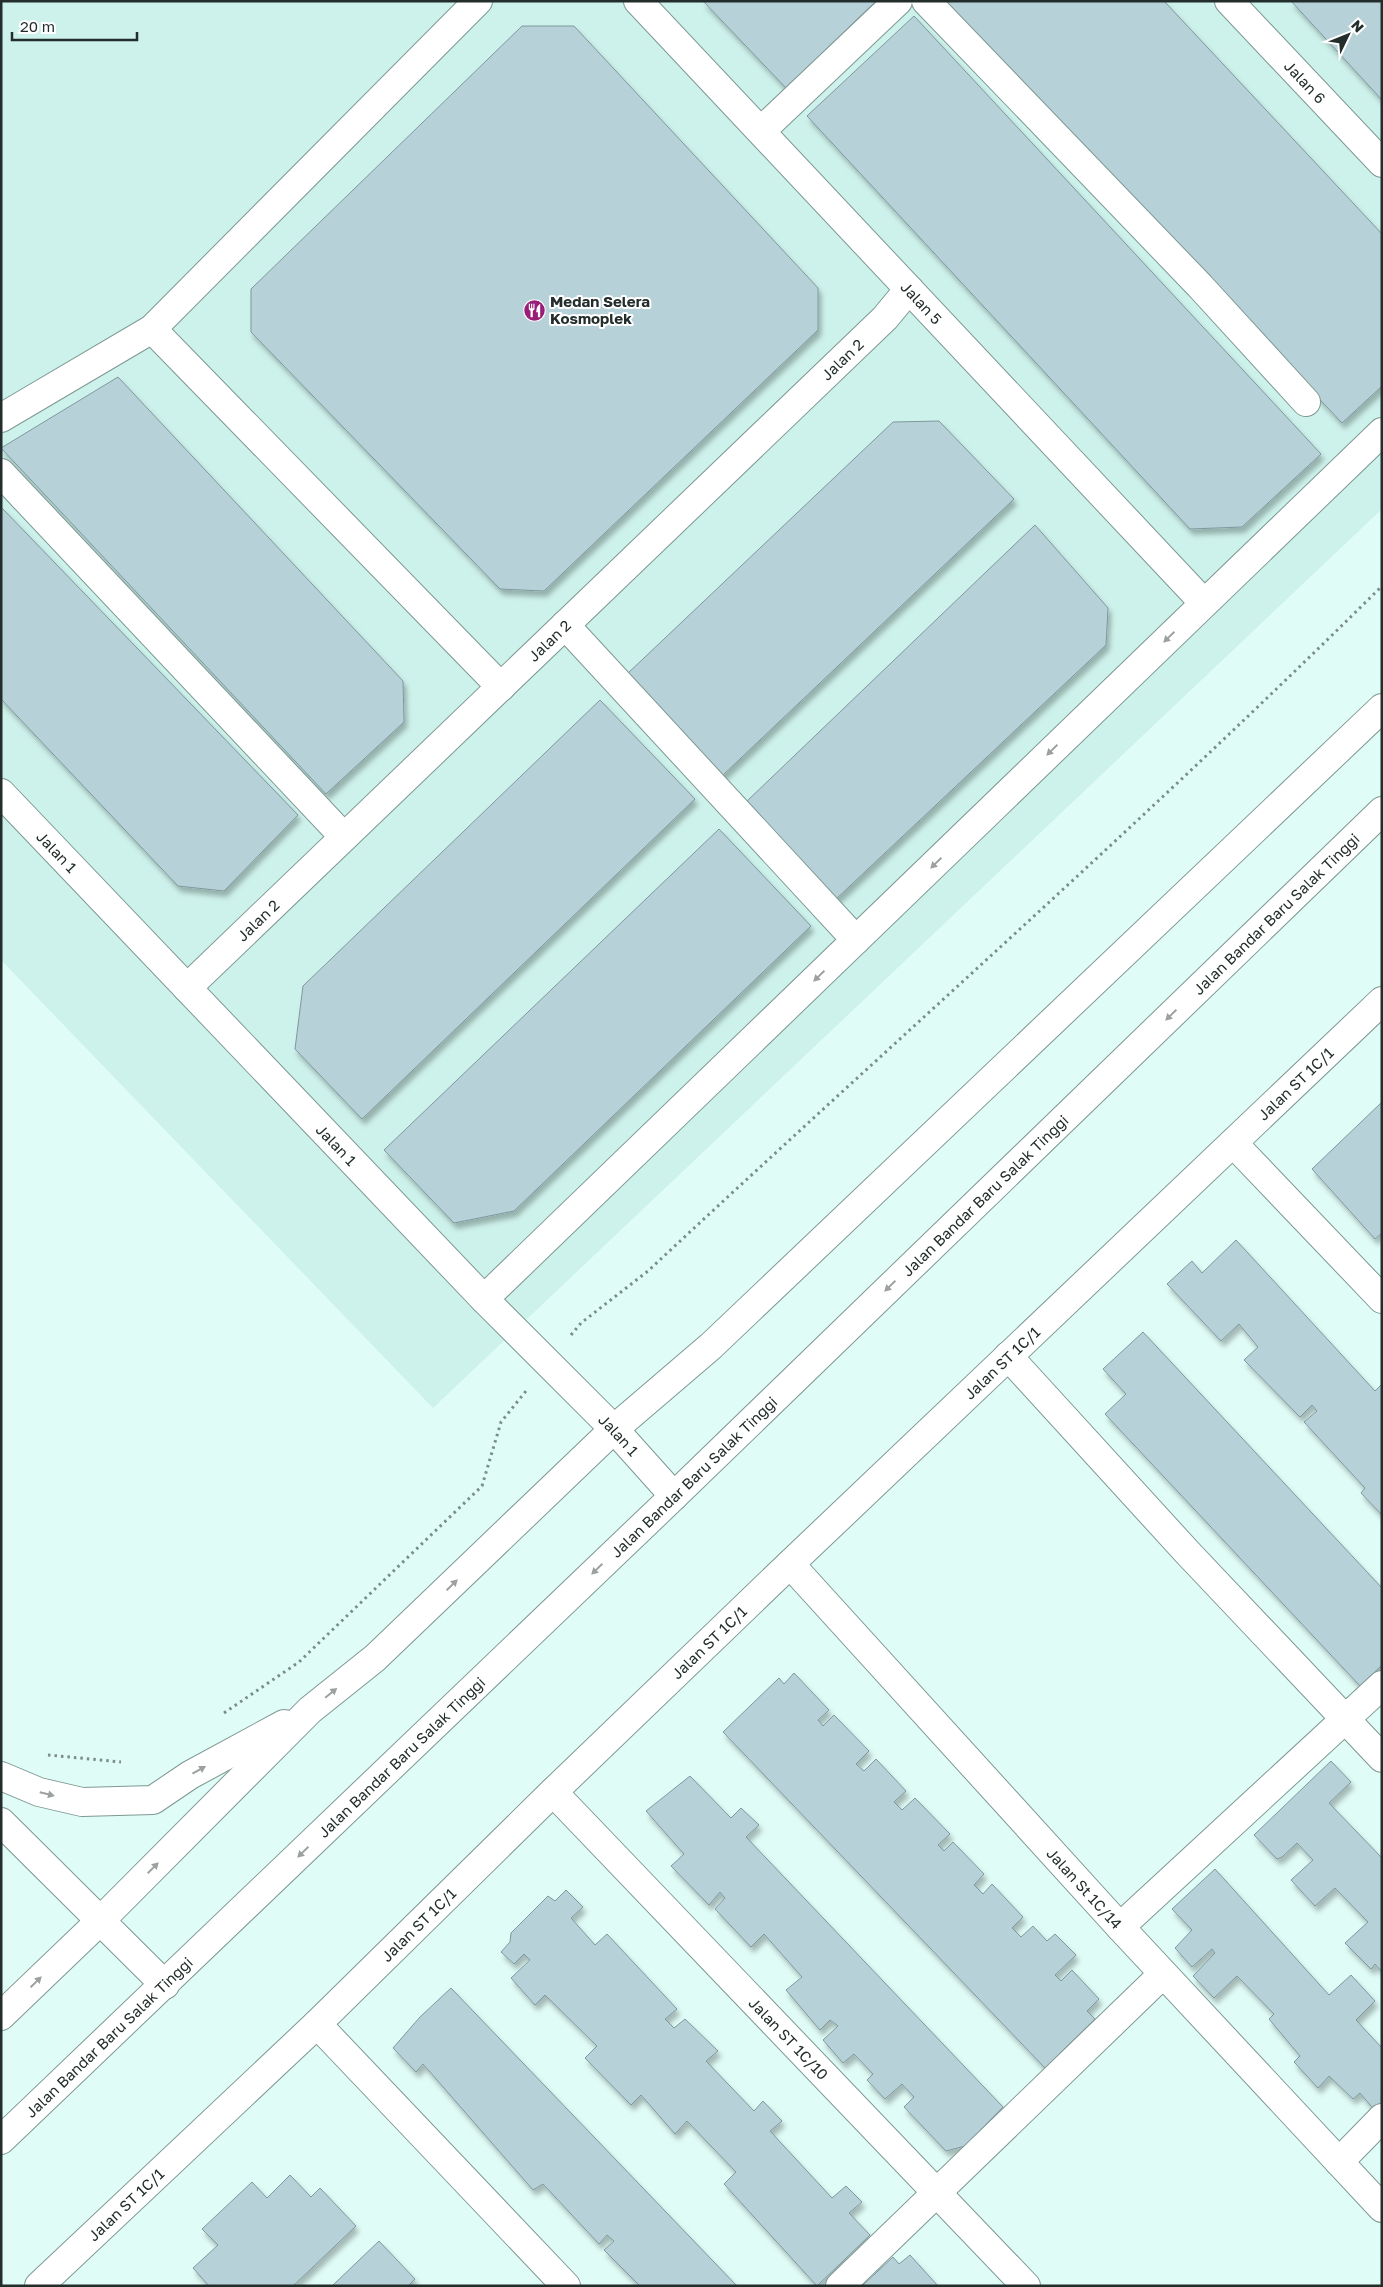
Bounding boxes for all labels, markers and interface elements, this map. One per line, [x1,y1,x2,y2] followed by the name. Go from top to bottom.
[12,10,138,42] scale bar
[1323,10,1373,60] north arrow
[1348,16,1368,35] text: N
[20,17,55,35] text: 20 m
[1281,57,1330,107] street label: Jalan 6
[897,278,946,328] street label: Jalan 5
[550,292,650,327] place label: Medan Selera Kosmoplek
[522,298,546,322] restaurant icon: Medan Selera Kosmoplek
[817,335,867,384] street label: Jalan 2
[524,616,574,665] street label: Jalan 2
[1164,631,1176,643] one-way arrow
[1047,744,1059,756] one-way arrow
[33,827,81,876] street label: Jalan 1
[1189,829,1363,998] street label: Jalan Bandar Baru Salak Tinggi
[930,857,942,869] one-way arrow
[233,896,283,945] street label: Jalan 2
[813,970,825,982] one-way arrow
[1165,1009,1177,1021] one-way arrow
[1254,1043,1337,1124] street label: Jalan ST 1C/1
[898,1111,1072,1280] street label: Jalan Bandar Baru Salak Tinggi
[313,1120,360,1169] street label: Jalan 1
[885,1280,897,1292] one-way arrow
[960,1322,1043,1403] street label: Jalan ST 1C/1
[607,1392,781,1561] street label: Jalan Bandar Baru Salak Tinggi
[595,1410,643,1459] street label: Jalan 1
[591,1563,603,1575] one-way arrow
[445,1579,457,1591] one-way arrow
[667,1602,750,1683] street label: Jalan ST 1C/1
[314,1673,488,1841] street label: Jalan Bandar Baru Salak Tinggi
[324,1688,337,1699] one-way arrow
[192,1766,206,1775] one-way arrow
[39,1790,54,1798] one-way arrow
[1043,1844,1126,1932] street label: Jalan St 1C/14
[298,1845,310,1857] one-way arrow
[146,1862,158,1874] one-way arrow
[377,1884,459,1965] street label: Jalan ST 1C/1
[21,1953,196,2121] street label: Jalan Bandar Baru Salak Tinggi
[30,1976,42,1988] one-way arrow
[745,1993,832,2083] street label: Jalan ST 1C/10
[84,2164,167,2244] street label: Jalan ST 1C/1

